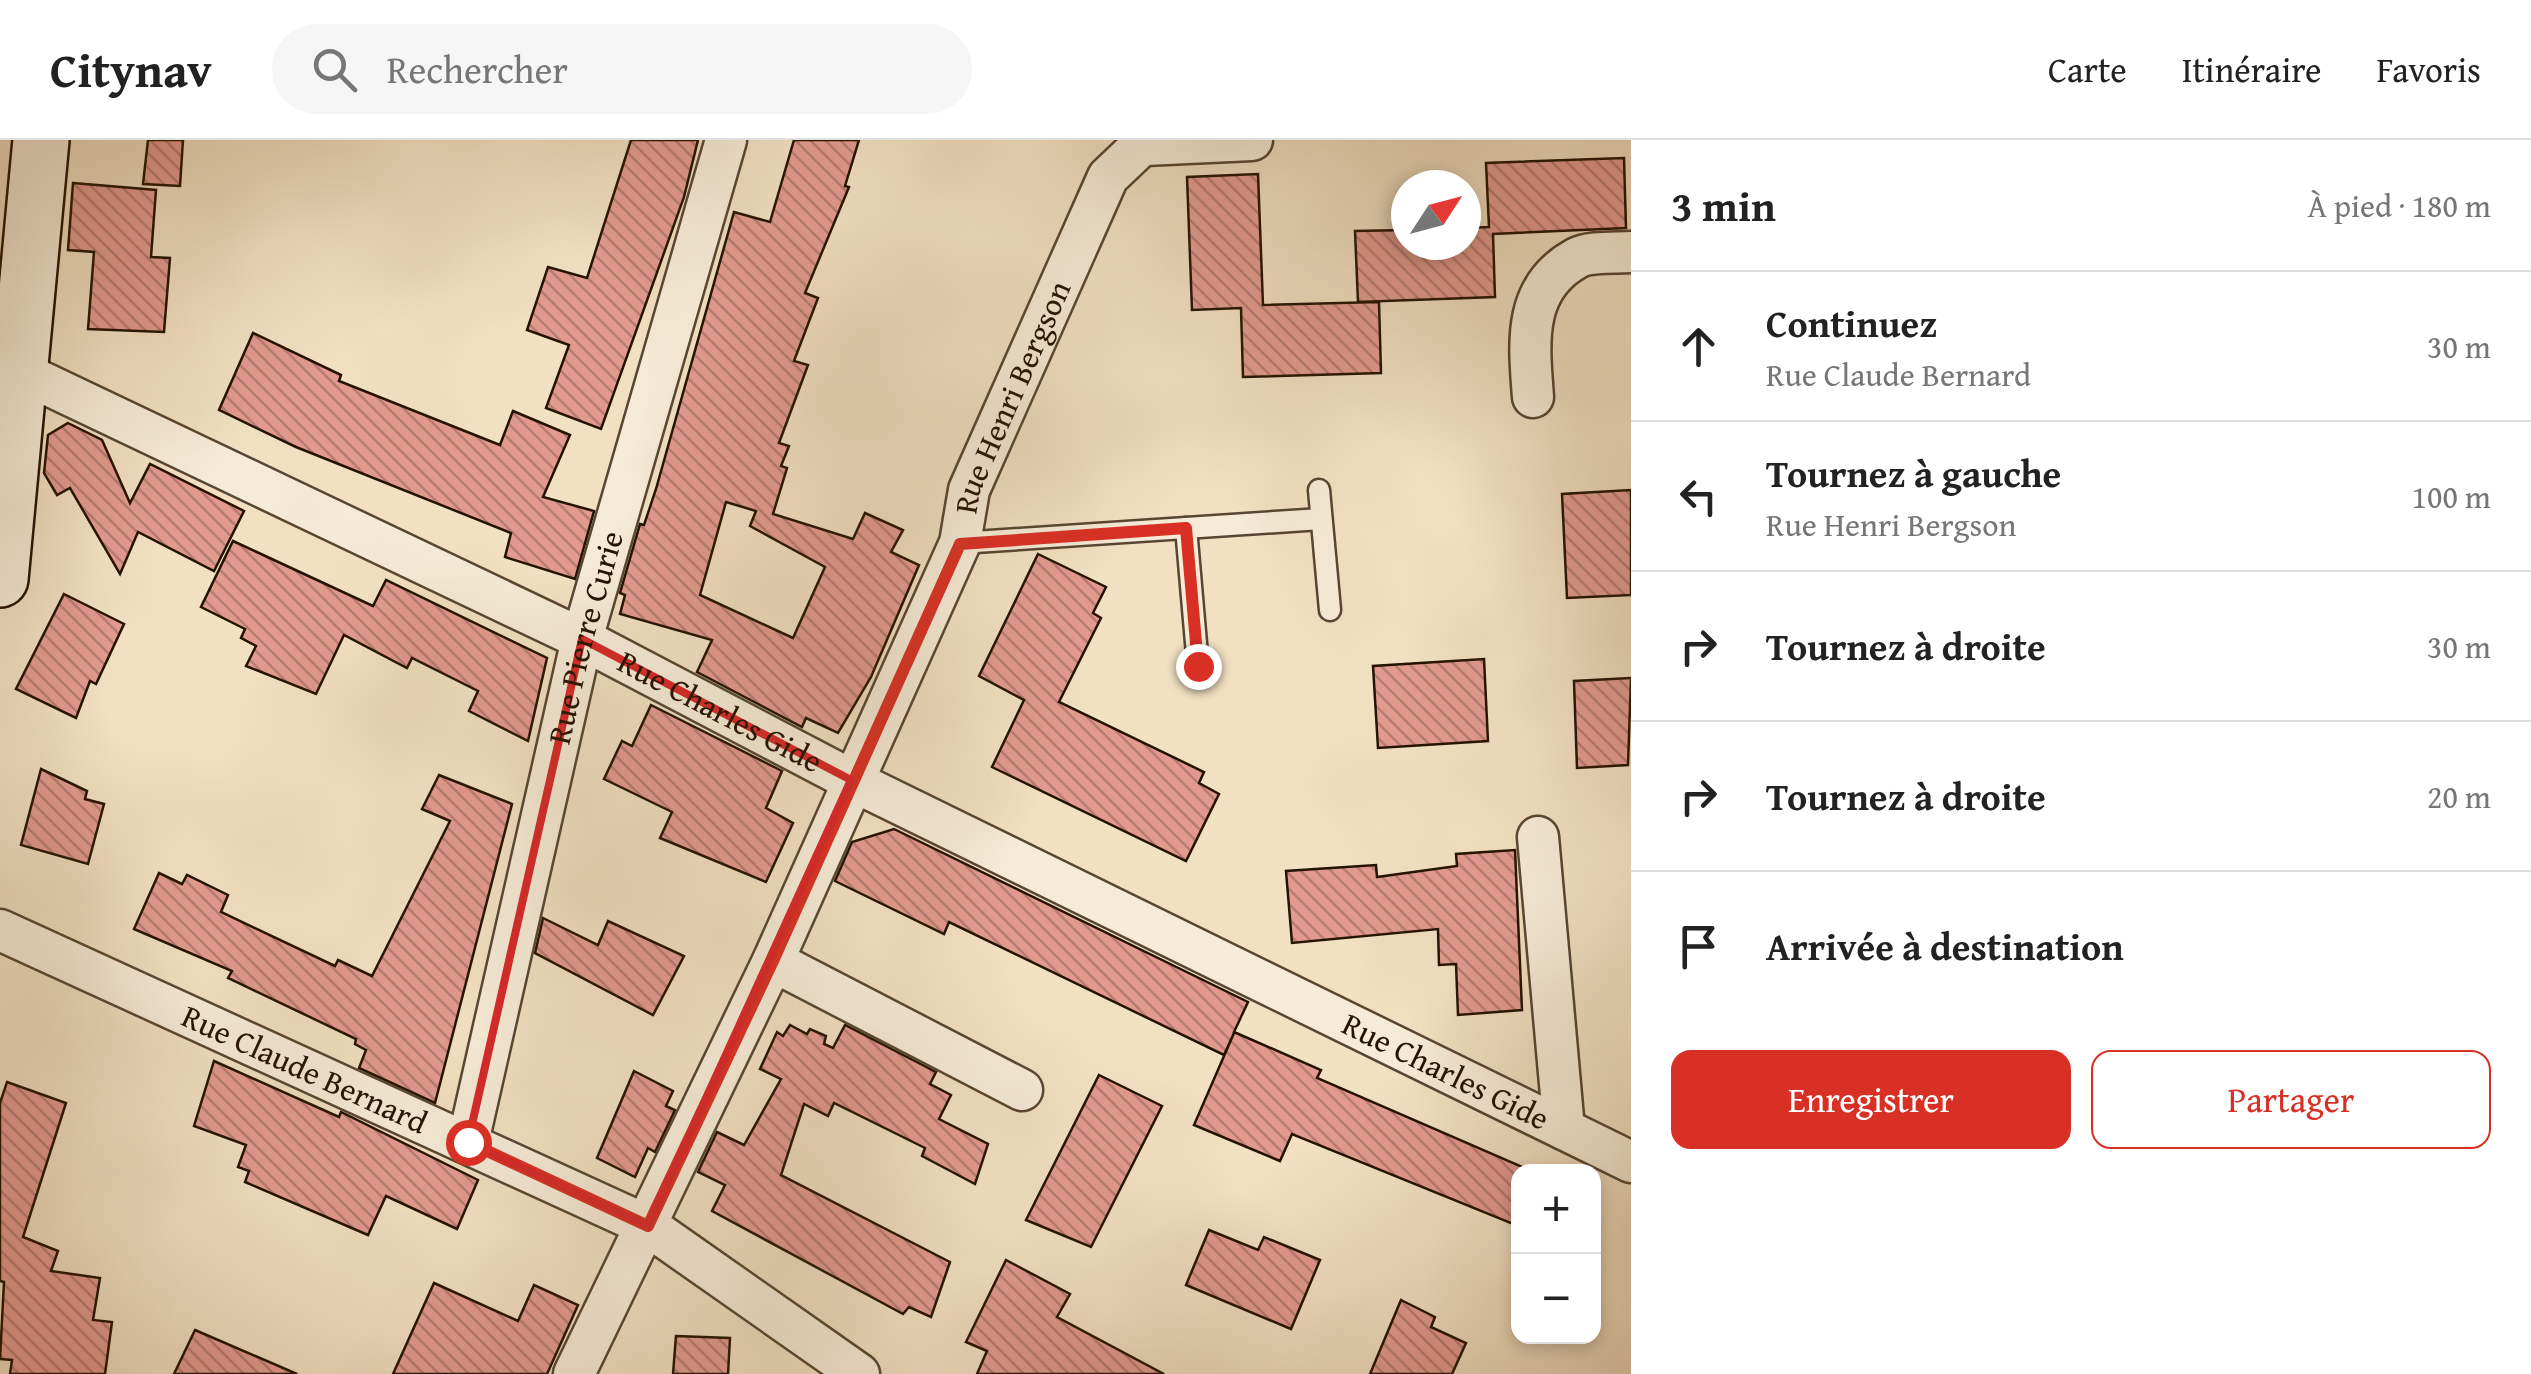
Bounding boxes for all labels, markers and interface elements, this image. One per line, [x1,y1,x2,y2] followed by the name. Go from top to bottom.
[272,24,972,114] search box
[50,34,212,105] text: Citynav
[387,41,568,97] text: Rechercher
[307,42,362,97] icon: search
[2048,44,2127,95] text: Carte
[2182,44,2322,95] text: Itinéraire
[2377,44,2481,95] text: Favoris
[1391,170,1481,260] north arrow
[1671,175,1776,236] text: 3 min
[2307,182,2491,229] text: À pied · 180 m
[941,273,1082,517] street label: Rue Henri Bergson
[1766,295,1937,351] text: Continuez
[1671,319,1726,374] icon: ahead
[2427,323,2491,370] text: 30 m
[1766,351,2031,398] text: Rue Claude Bernard
[1766,445,2061,501] text: Tournez à gauche
[1671,469,1726,524] icon: left
[2412,473,2491,520] text: 100 m
[1766,501,2017,548] text: Rue Henri Bergson
[535,525,635,749] street label: Rue Pierre Curie
[1766,618,2046,674] text: Tournez à droite
[1671,619,1726,674] icon: right
[2427,623,2491,670] text: 30 m
[610,638,831,784] street label: Rue Charles Gide
[1176,644,1222,690] route end
[1766,768,2046,824] text: Tournez à droite
[1671,769,1726,824] icon: right
[2427,773,2491,820] text: 20 m
[1766,918,2124,974] text: Arrivée à destination
[1671,919,1726,974] icon: arrive
[175,992,435,1145] street label: Rue Claude Bernard
[1335,1000,1557,1141] street label: Rue Charles Gide
[1671,1050,2071,1149] button: Enregistrer
[2091,1050,2491,1149] button: Partager
[446,1120,492,1166] route start
[1511,1164,1601,1344] map controls
[1511,1164,1601,1254] button: +
[1511,1254,1601,1344] button: −

